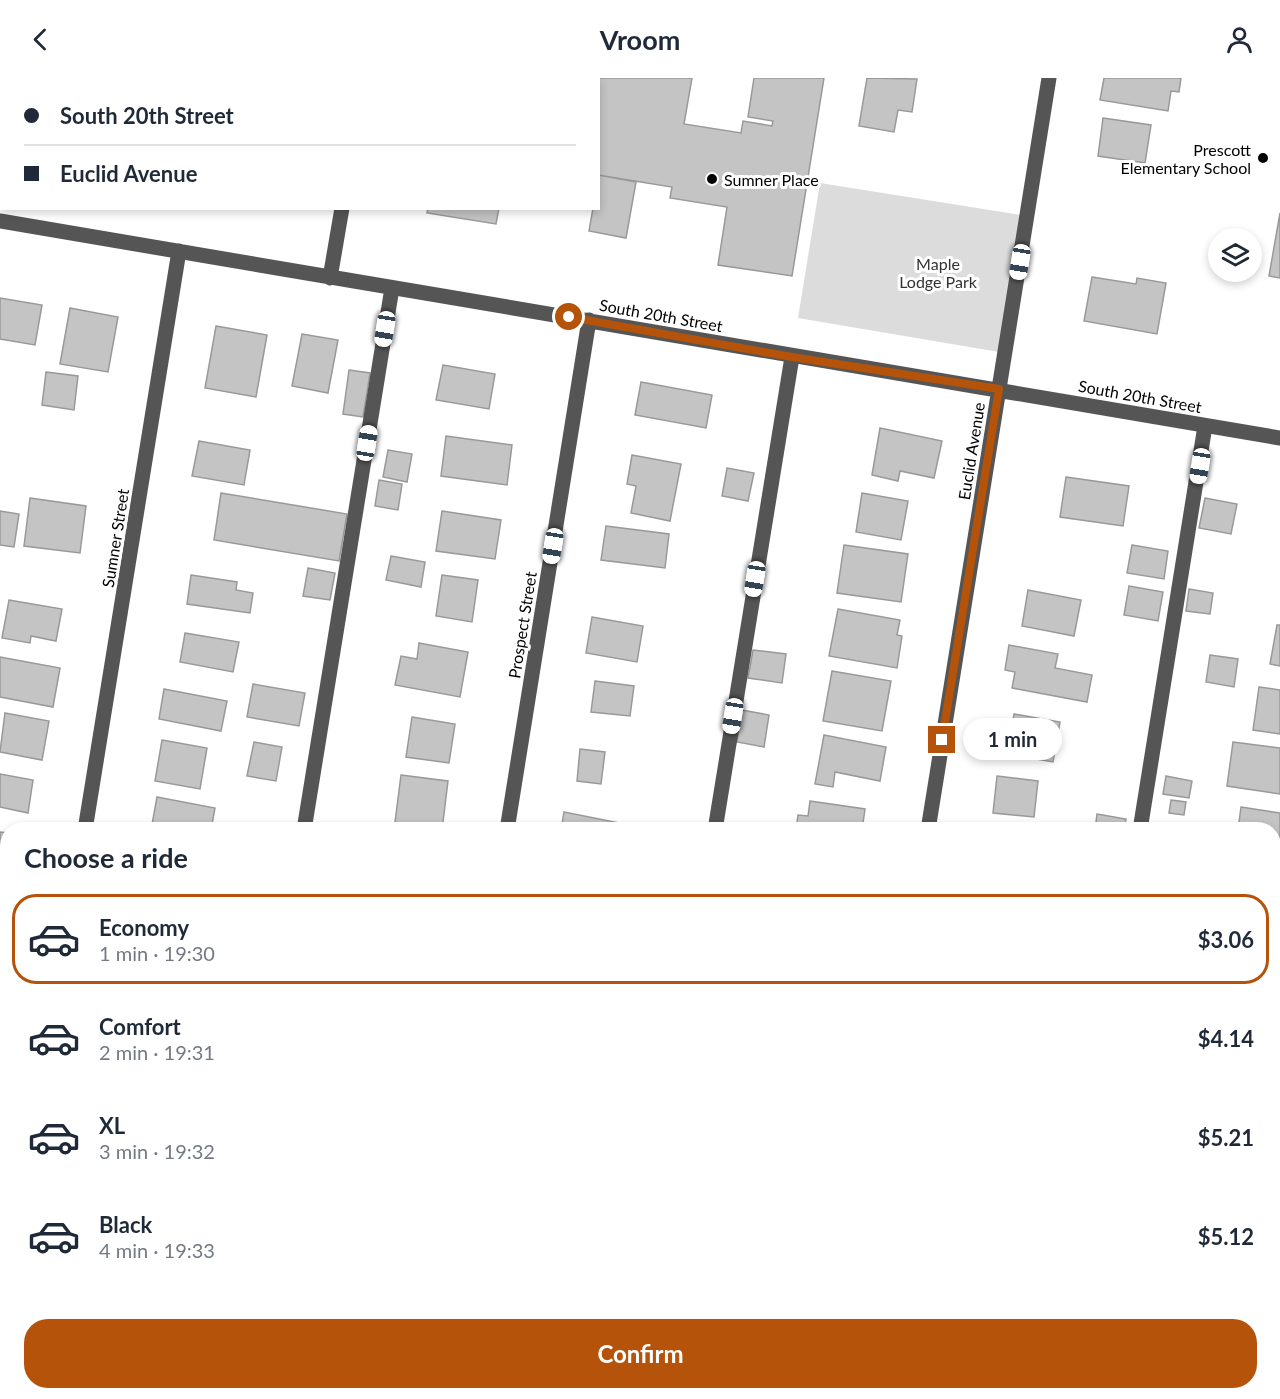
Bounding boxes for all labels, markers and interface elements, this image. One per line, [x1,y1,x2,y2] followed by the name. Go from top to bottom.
[24,23,57,56] icon: back
[600,23,680,56] text: Vroom
[1223,23,1256,56] icon: person
[60,102,234,129] text: South 20th Street
[1121,140,1251,177] place label: Prescott Elementary School
[1256,151,1270,165] marker: Prescott Elementary School
[60,160,197,187] text: Euclid Avenue
[724,170,819,189] place label: Sumner Place
[705,172,719,186] marker: Sumner Place
[1208,228,1262,282] map controls
[1208,228,1262,282] button: layers
[1008,243,1032,281] car
[899,254,978,291] park label: Maple Lodge Park
[598,295,724,335] street label: South 20th Street
[555,303,582,330] route start
[373,310,397,348] car
[1077,376,1203,416] street label: South 20th Street
[954,401,988,501] street label: Euclid Avenue
[355,424,379,462] car
[1188,447,1212,485] car
[98,487,132,589] street label: Sumner Street
[541,527,565,565] car
[743,560,767,598] car
[504,570,540,680] street label: Prospect Street
[721,697,745,735] car
[963,719,1062,761] callout: 1 min
[928,726,955,753] route end
[988,727,1037,751] text: 1 min
[24,841,188,874] text: Choose a ride
[27,912,81,966] icon: car
[99,914,189,941] text: Economy
[1198,926,1254,953] text: $3.06
[99,941,215,965] text: 1 min · 19:30
[27,1011,81,1065] icon: car
[99,1013,181,1040] text: Comfort
[1198,1025,1254,1052] text: $4.14
[99,1040,215,1064] text: 2 min · 19:31
[27,1110,81,1164] icon: car
[99,1112,125,1139] text: XL
[1198,1124,1254,1151] text: $5.21
[99,1139,215,1163] text: 3 min · 19:32
[27,1209,81,1263] icon: car
[99,1211,152,1238] text: Black
[1198,1223,1254,1250] text: $5.12
[99,1238,215,1262] text: 4 min · 19:33
[24,1319,1257,1388] button: Confirm

